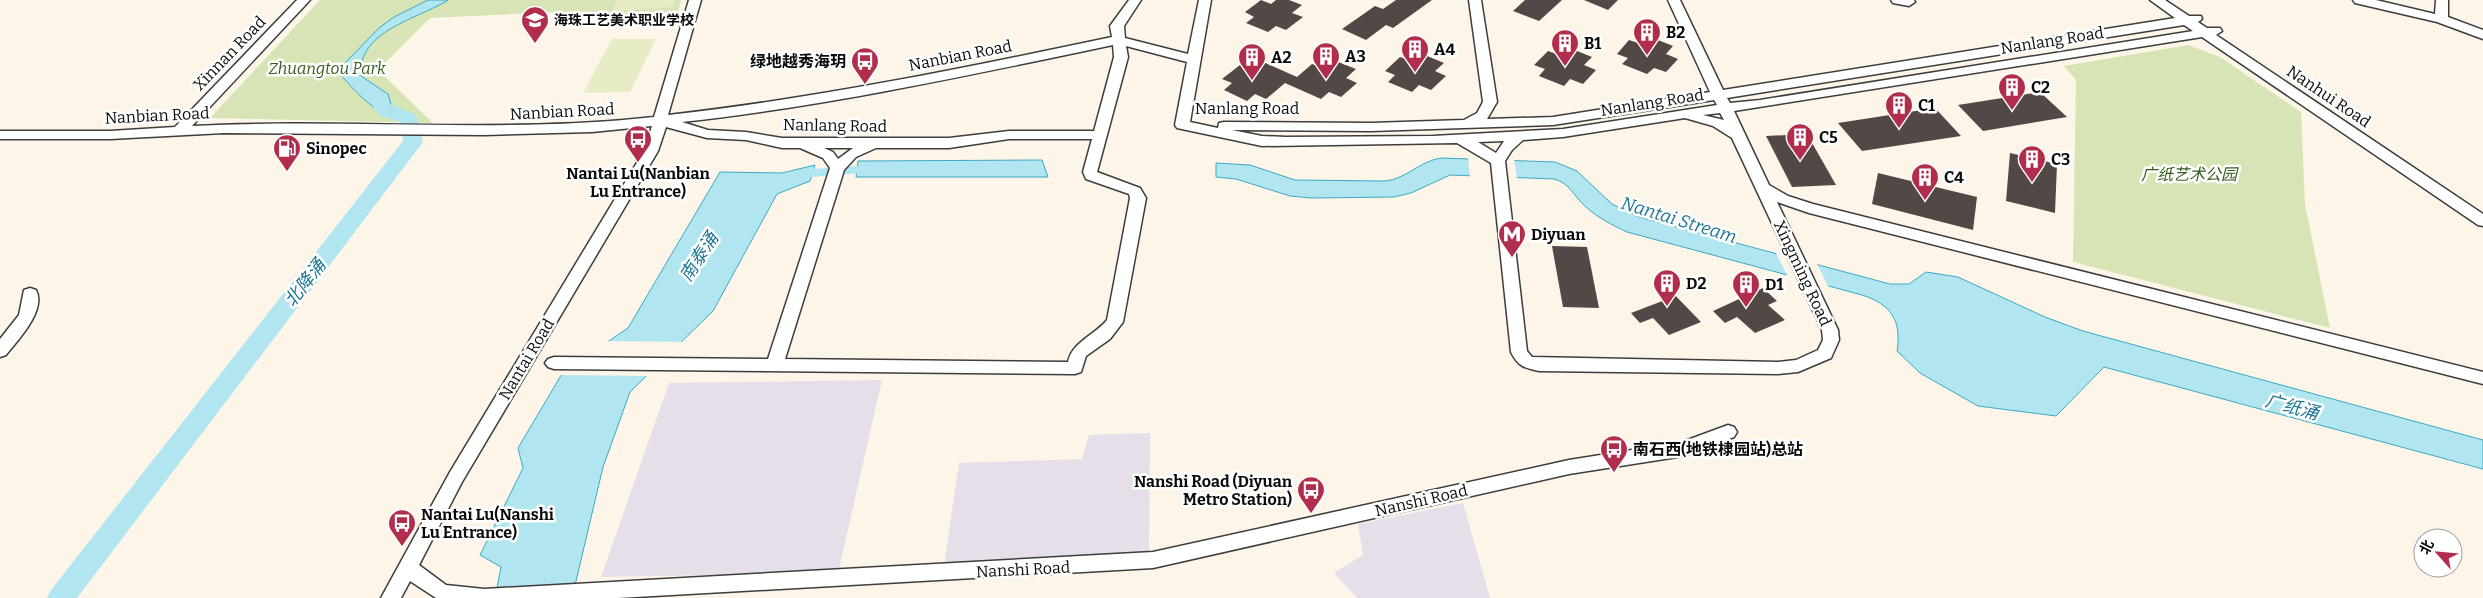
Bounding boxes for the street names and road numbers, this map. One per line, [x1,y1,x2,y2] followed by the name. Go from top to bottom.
[189,12,270,94] street label: Xinnan Road
[1999,23,2106,58] street label: Nanlang Road
[907,36,1014,75] street label: Nanbian Road
[2283,61,2375,132] street label: Nanhui Road
[1599,85,1706,120] street label: Nanlang Road
[509,99,615,124] street label: Nanbian Road
[1195,99,1300,118] street label: Nanlang Road
[104,103,210,128] street label: Nanbian Road
[783,115,888,136] street label: Nanlang Road
[1770,217,1836,330] street label: Xingming Road
[495,315,558,403] street label: Nantai Road
[1373,480,1470,520] street label: Nanshi Road
[975,558,1071,581] street label: Nanshi Road

